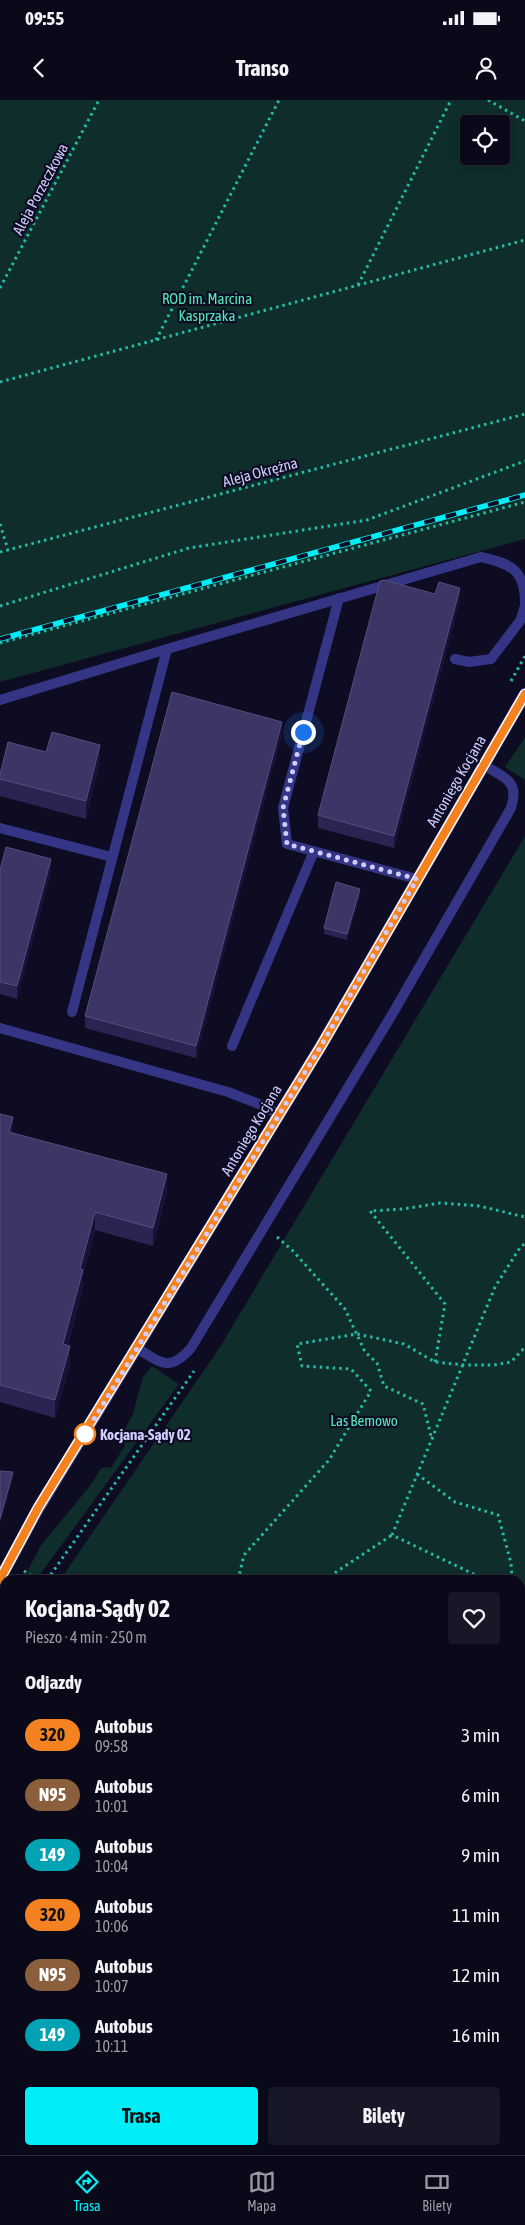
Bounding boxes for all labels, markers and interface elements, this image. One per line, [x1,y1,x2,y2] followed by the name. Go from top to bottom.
[25,7,64,29] text: 09:55
[25,54,53,82] icon: back
[472,54,500,82] icon: person
[236,55,289,81] text: Transo
[460,115,510,165] map controls
[460,115,510,165] button: locate
[9,140,71,238] street label: Aleja Porzeczkowa
[162,290,252,324] park label: ROD im. Marcina Kasprzaka
[221,454,299,490] street label: Aleja Okrężna
[291,720,316,745] your location
[423,732,489,830] street label: Antoniego Kocjana
[217,1081,285,1179] street label: Antoniego Kocjana
[330,1412,398,1429] park label: Las Bemowo
[74,1423,96,1445] marker: Kocjana-Sądy 02
[100,1426,191,1443] place label: Kocjana-Sądy 02
[448,1592,500,1644] button: heart
[25,1595,170,1622] text: Kocjana-Sądy 02
[25,1628,147,1646] text: Pieszo · 4 min · 250 m
[25,1671,82,1693] text: Odjazdy
[95,1715,153,1737] text: Autobus
[40,1724,65,1745] text: 320
[461,1724,500,1746] text: 3 min
[95,1737,128,1755] text: 09:58
[95,1775,153,1797] text: Autobus
[39,1784,66,1805] text: N95
[461,1784,500,1806] text: 6 min
[95,1797,129,1815] text: 10:01
[95,1835,153,1857] text: Autobus
[40,1844,65,1865] text: 149
[461,1844,500,1866] text: 9 min
[95,1857,129,1875] text: 10:04
[95,1895,153,1917] text: Autobus
[40,1904,65,1925] text: 320
[452,1904,500,1926] text: 11 min
[95,1917,129,1935] text: 10:06
[95,1955,153,1977] text: Autobus
[39,1964,66,1985] text: N95
[452,1964,500,1986] text: 12 min
[95,1977,129,1995] text: 10:07
[95,2015,153,2037] text: Autobus
[40,2024,65,2045] text: 149
[452,2024,500,2046] text: 16 min
[95,2037,128,2055] text: 10:11
[25,2087,258,2145] button: Trasa
[268,2087,500,2145] button: Bilety
[73,2168,101,2214] tab: Trasa
[247,2168,276,2214] tab: Mapa
[422,2168,452,2214] tab: Bilety

